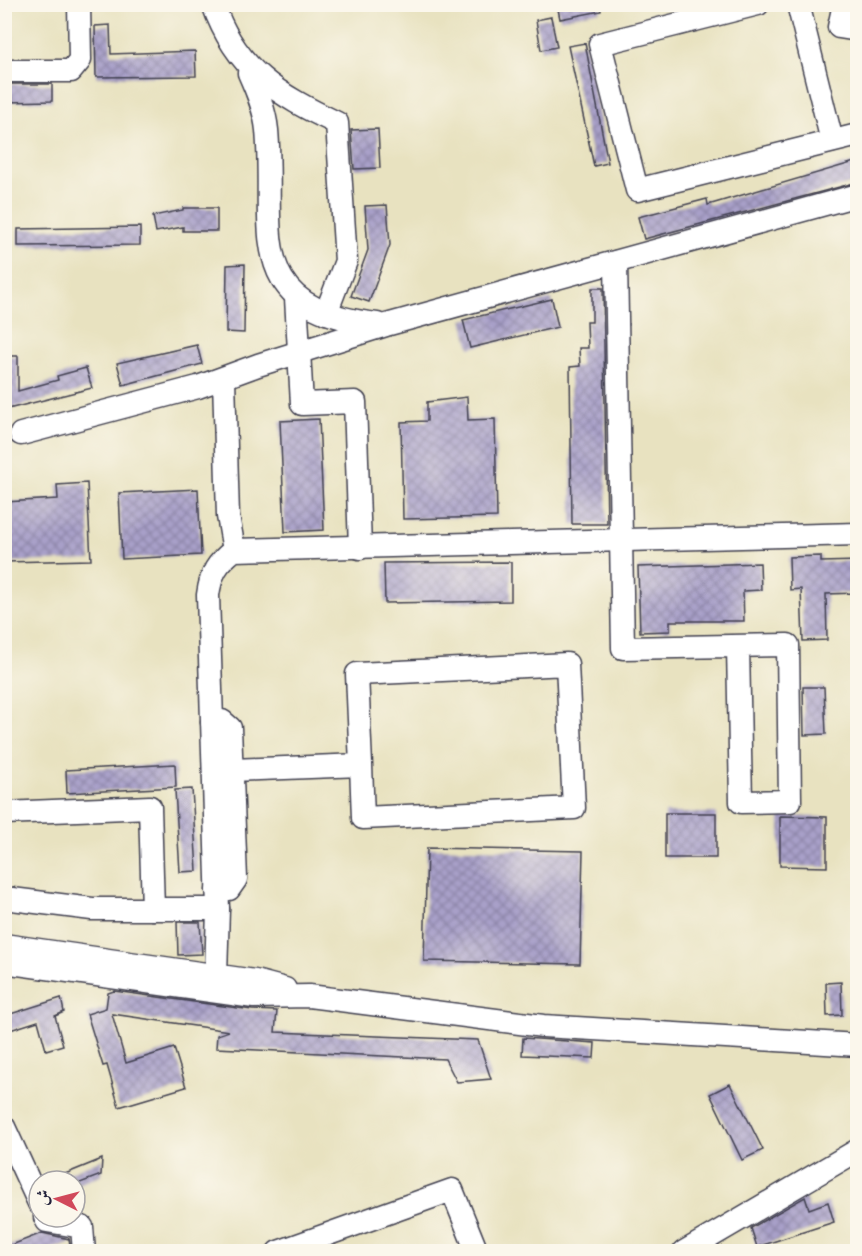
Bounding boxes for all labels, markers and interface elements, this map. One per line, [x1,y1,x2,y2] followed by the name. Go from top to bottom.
[27,1169,87,1229] north arrow
[33,1189,55,1207] text: ش

